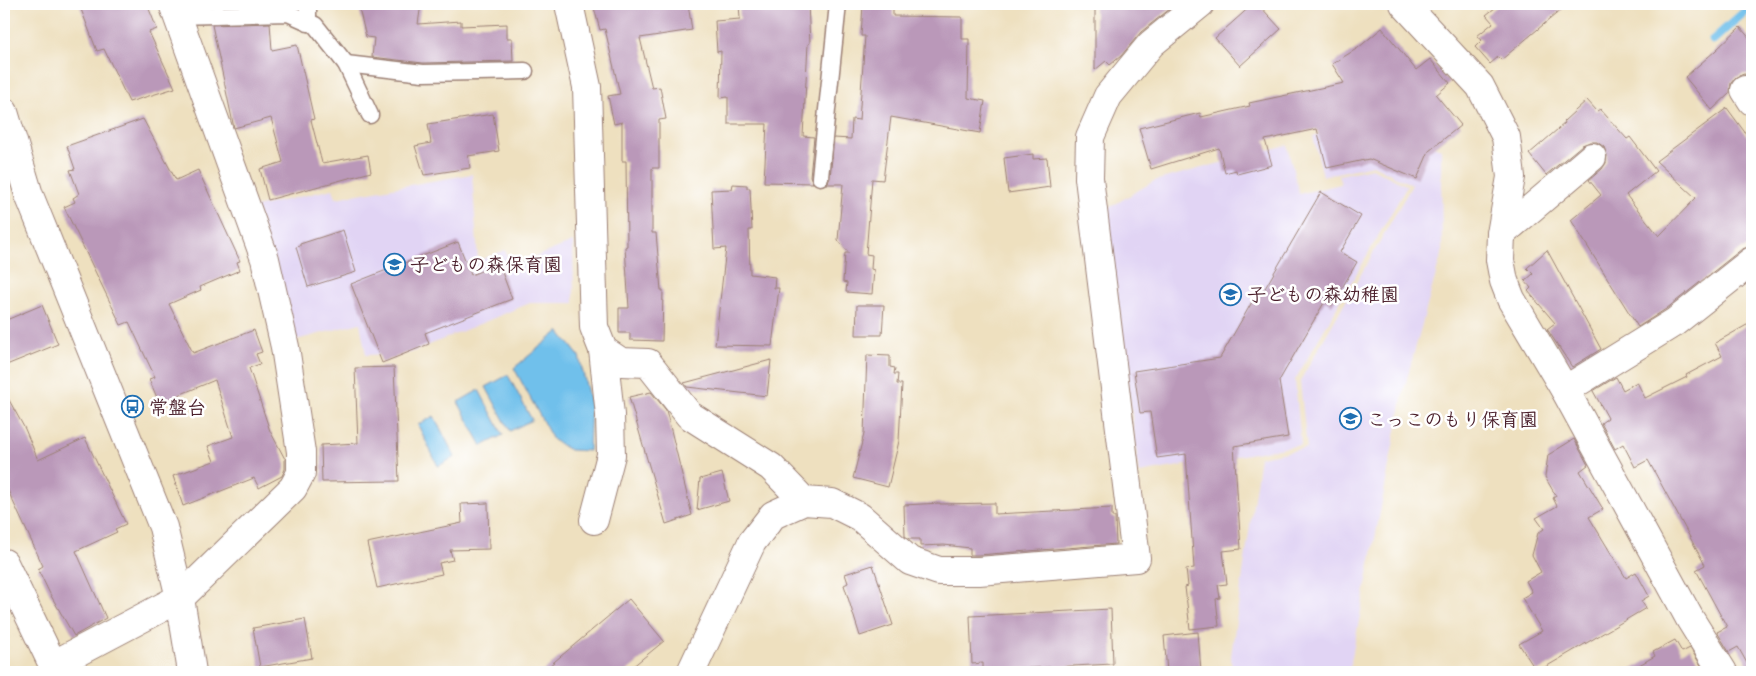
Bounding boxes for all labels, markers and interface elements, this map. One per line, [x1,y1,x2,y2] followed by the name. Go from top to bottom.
[410,248,562,281] place label: 子どもの森保育園
[382,252,406,276] school or university icon: 子どもの森保育園
[1247,278,1399,311] place label: 子どもの森幼稚園
[1219,282,1243,306] school or university icon: 子どもの森幼稚園
[149,391,206,424] place label: 常盤台
[121,395,145,419] bus stop icon: 常盤台
[1367,403,1538,436] place label: こっこのもり保育園
[1339,407,1363,431] school or university icon: こっこのもり保育園

